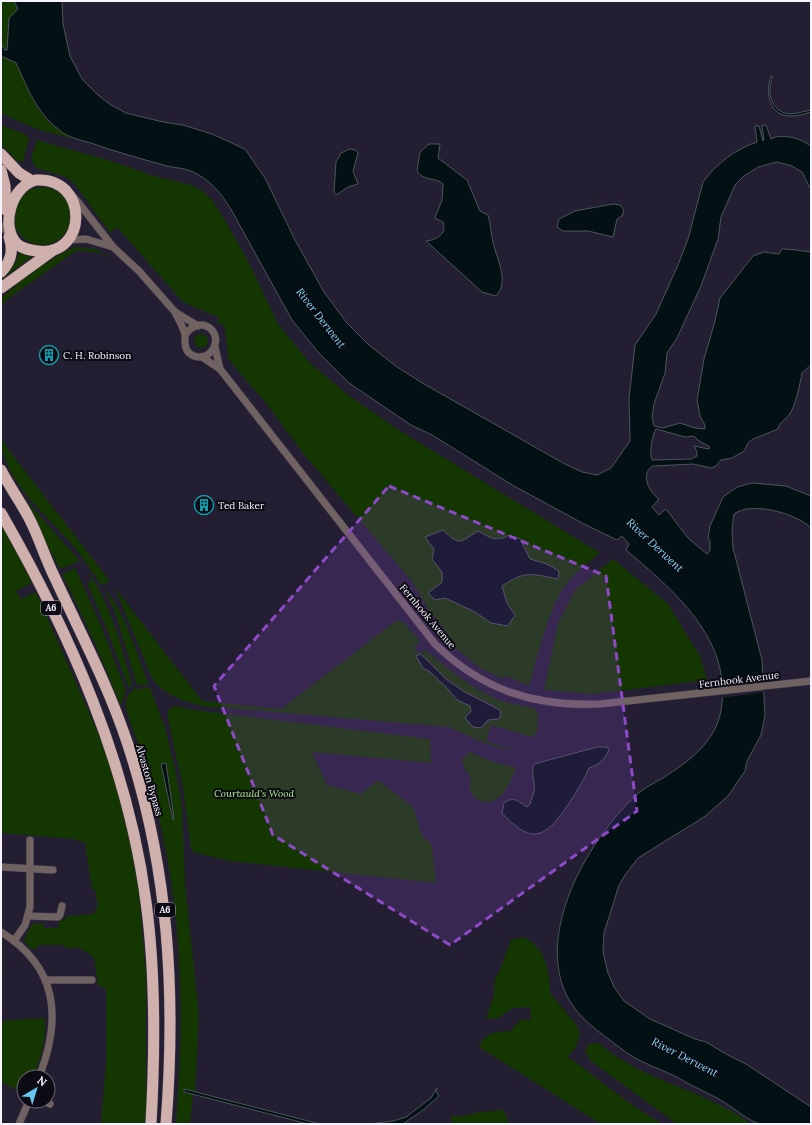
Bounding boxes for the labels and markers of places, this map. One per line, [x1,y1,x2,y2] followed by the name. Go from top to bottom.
[38,344,60,366] building icon: C. H. Robinson
[63,349,131,362] place label: C. H. Robinson
[193,494,215,516] building icon: Ted Baker
[218,499,265,512] place label: Ted Baker

